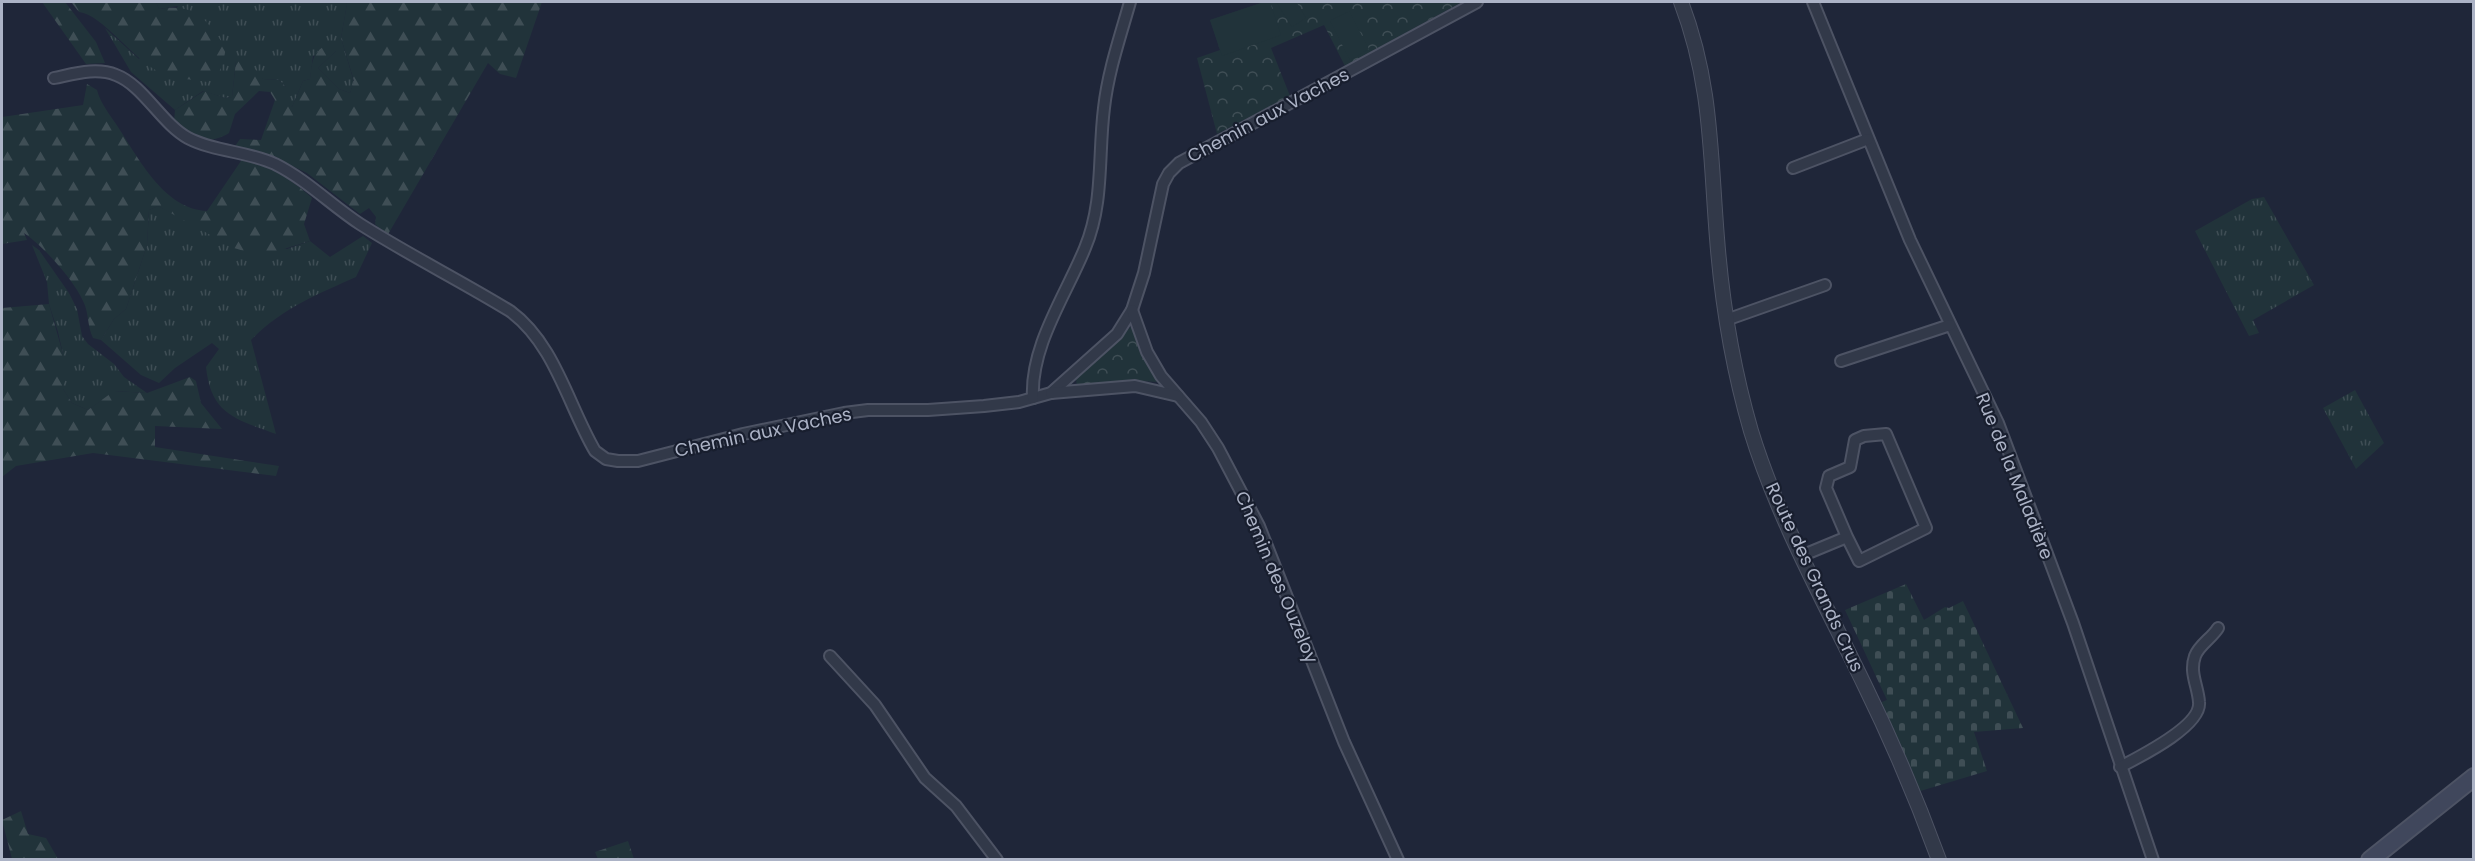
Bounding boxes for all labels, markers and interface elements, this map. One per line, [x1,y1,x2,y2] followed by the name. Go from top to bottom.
[1183,62,1353,168] street label: Chemin aux Vaches
[1970,389,2060,563] street label: Rue de la Maladière
[672,401,854,463] street label: Chemin aux Vaches
[1760,478,1870,676] street label: Route des Grands Crus
[1229,487,1325,667] street label: Chemin des Ouzeloy

